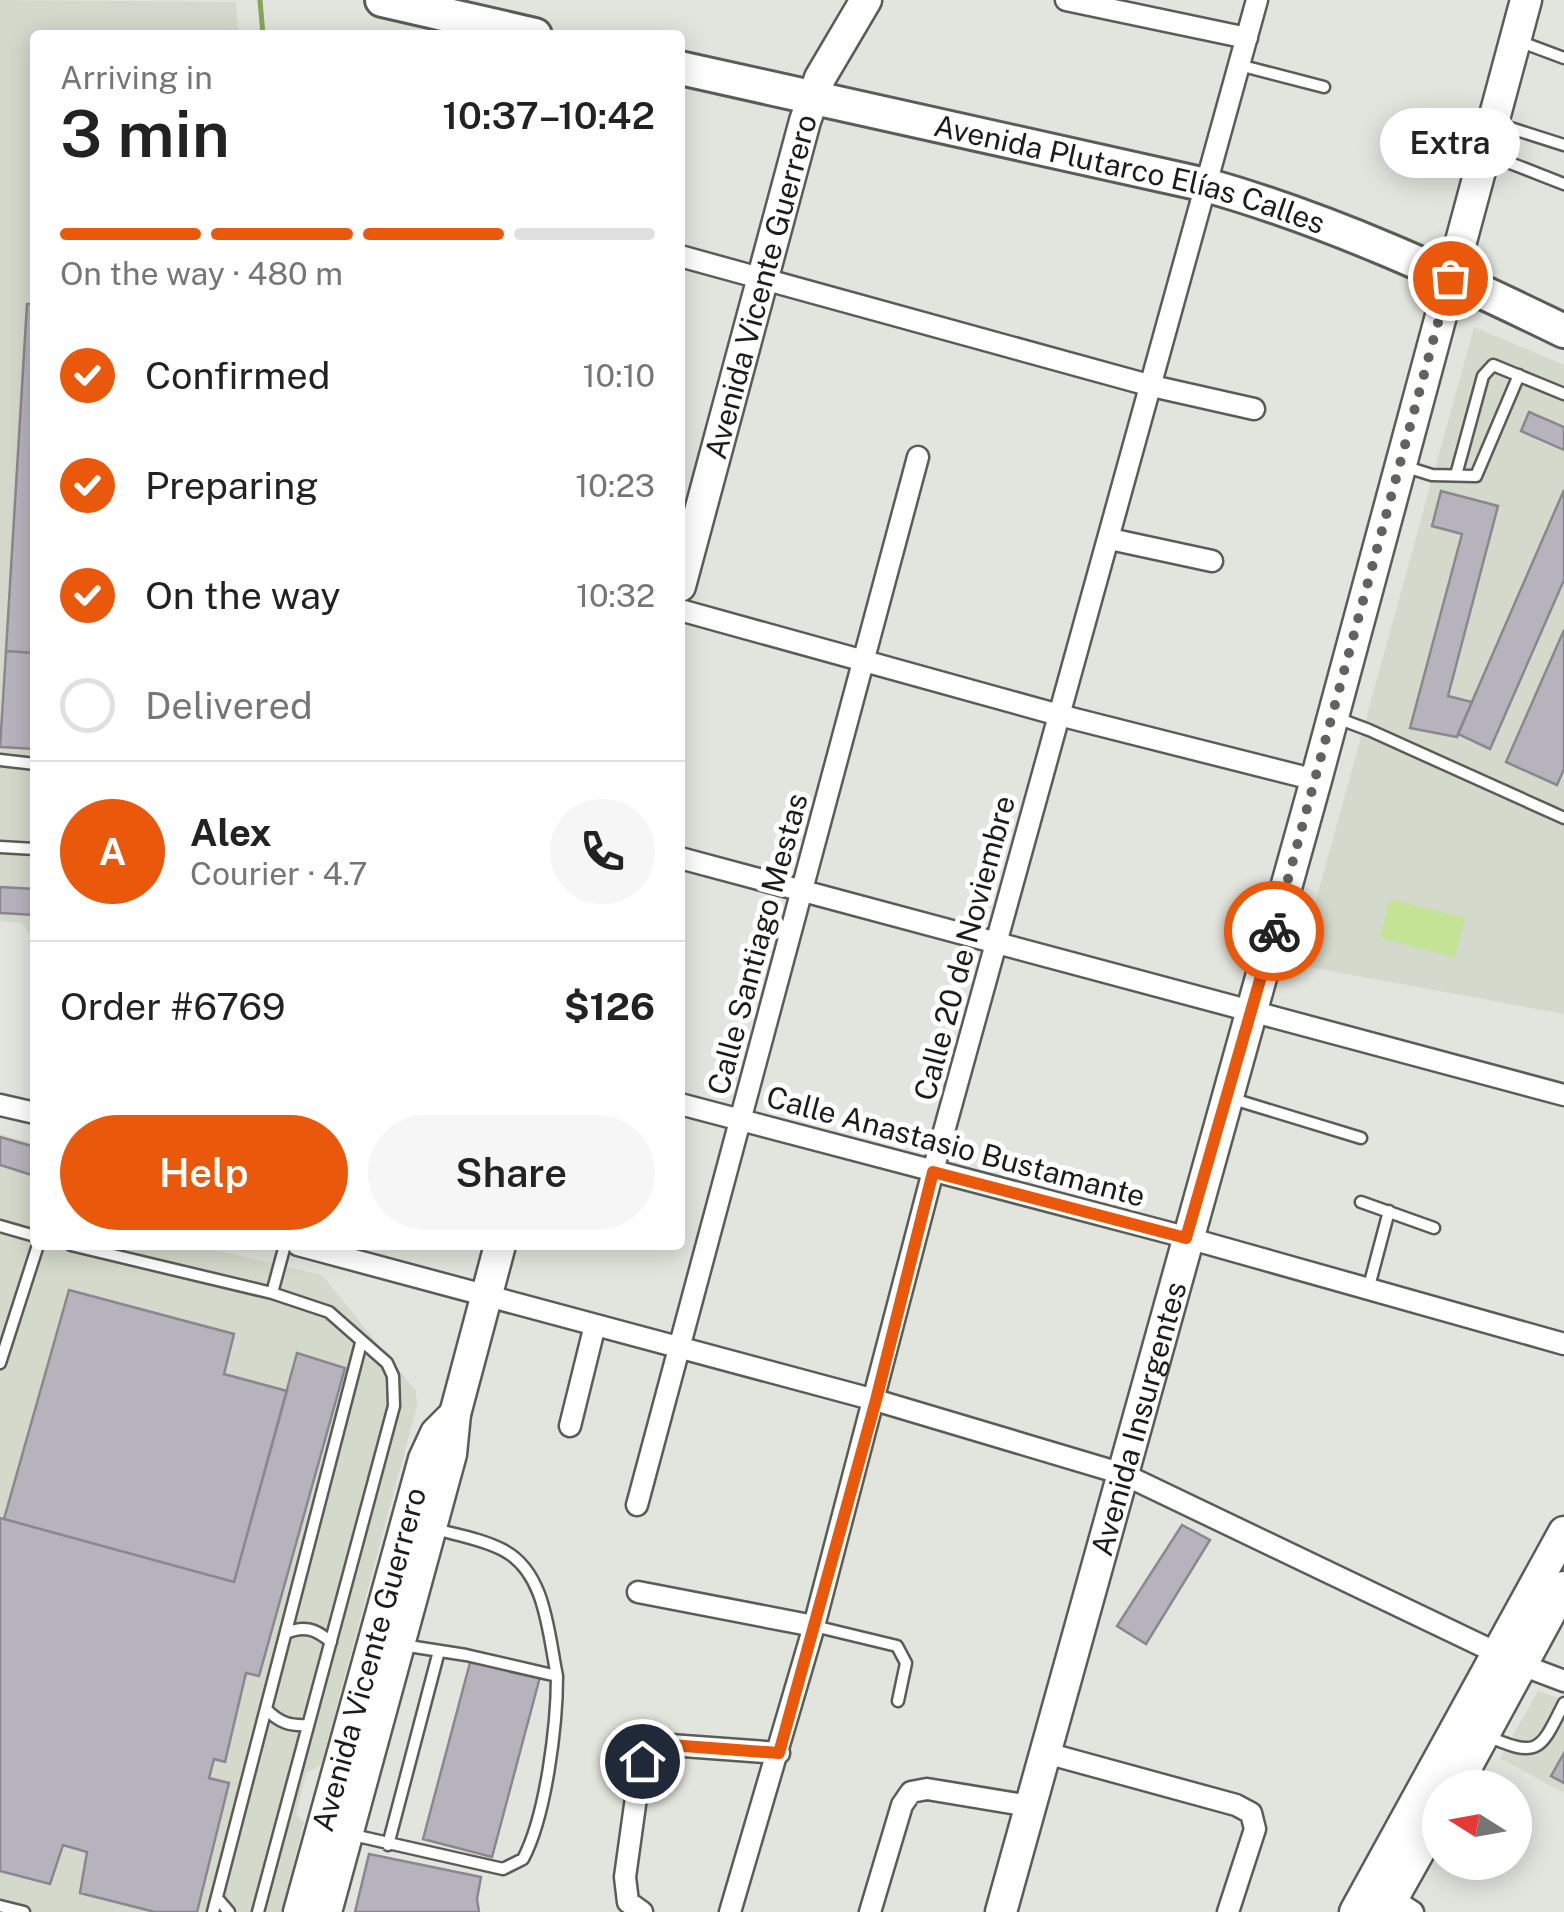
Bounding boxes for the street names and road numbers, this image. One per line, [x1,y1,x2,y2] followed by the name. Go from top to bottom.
[931,107,1330,241] street label: Avenida Plutarco Elías Calles
[697,110,824,463] street label: Avenida Vicente Guerrero
[699,789,815,1099] street label: Calle Santiago Mestas
[906,792,1022,1104] street label: Calle 20 de Noviembre
[763,1078,1149,1214] street label: Calle Anastasio Bustamante
[1083,1278,1194,1560] street label: Avenida Insurgentes
[304,1483,433,1835] street label: Avenida Vicente Guerrero

